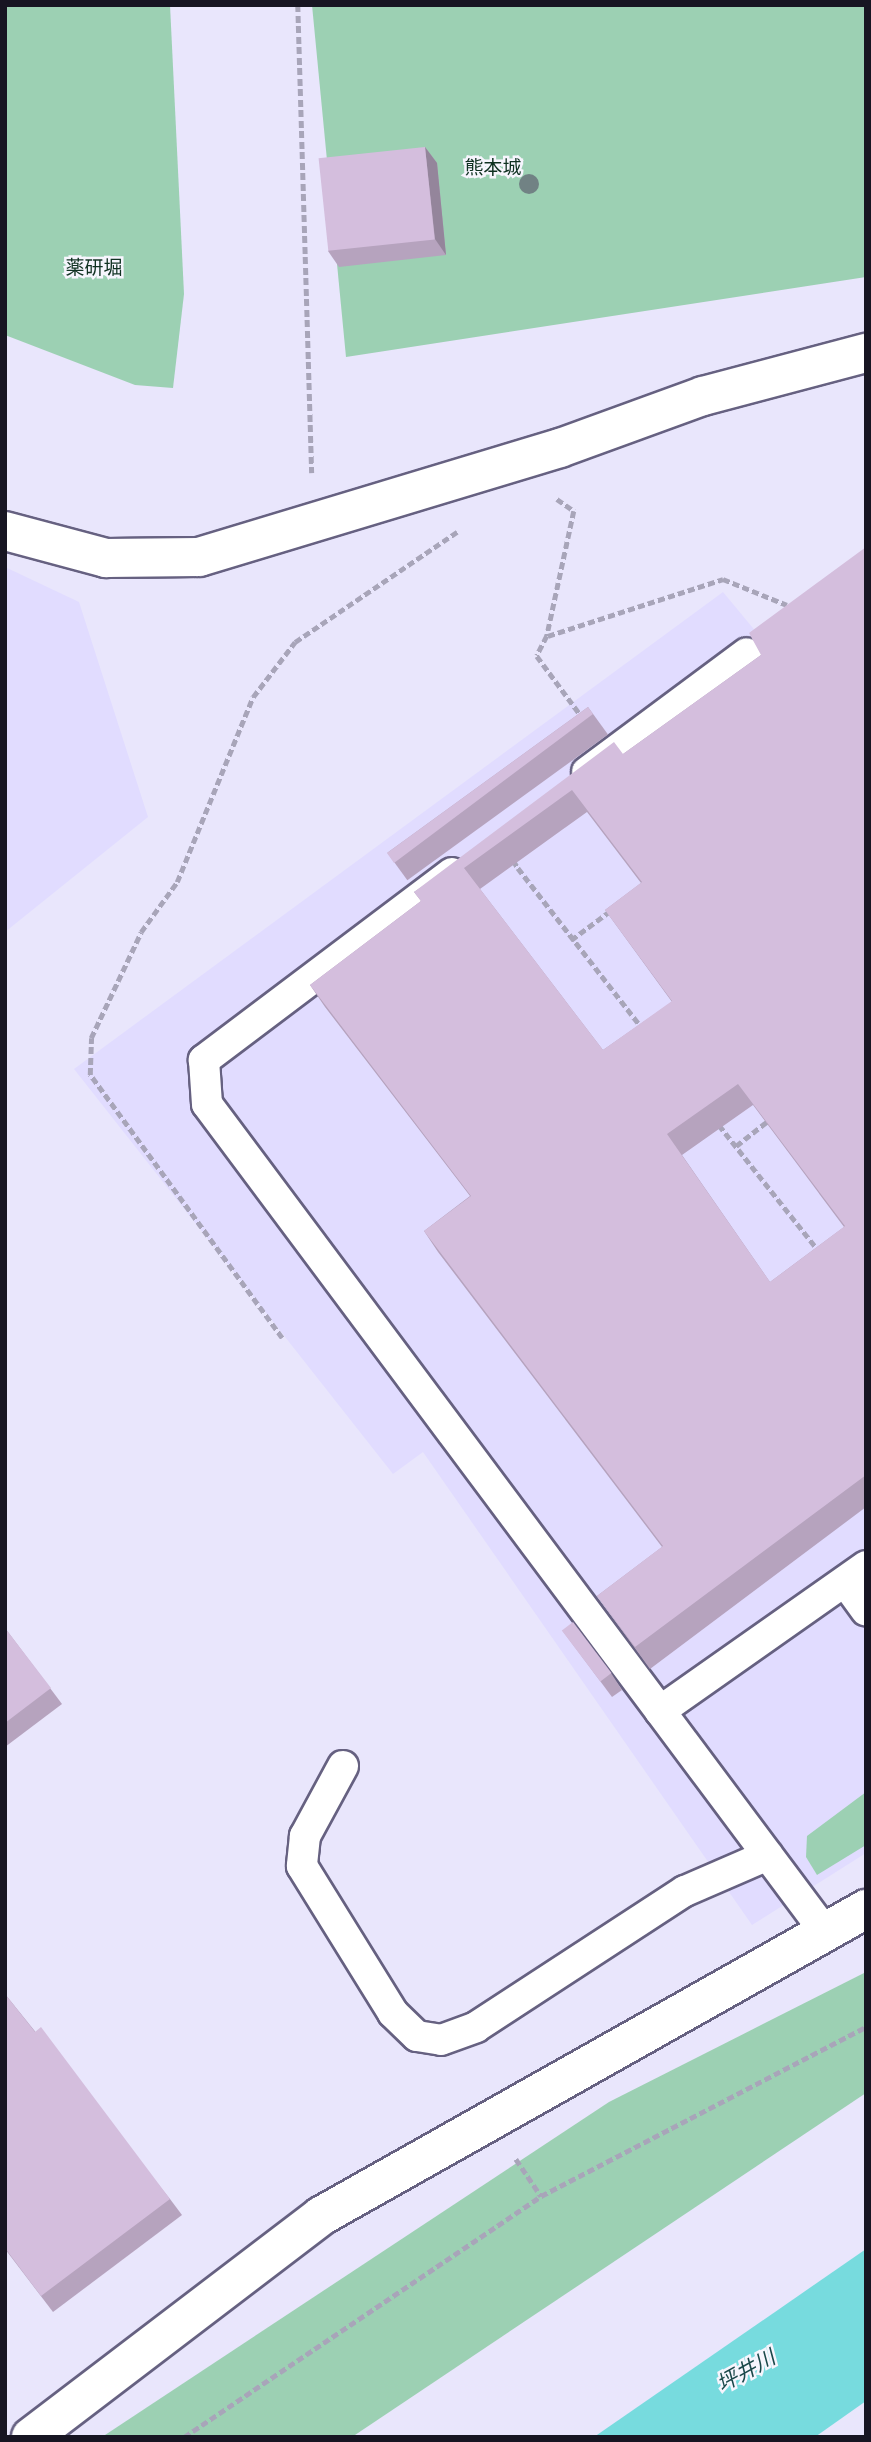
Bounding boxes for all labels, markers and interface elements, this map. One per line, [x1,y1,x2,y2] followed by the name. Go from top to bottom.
[465,158,521,180] park label: 熊本城
[66,258,122,280] park label: 薬研堀
[712,2345,780,2397] water label: 坪井川

